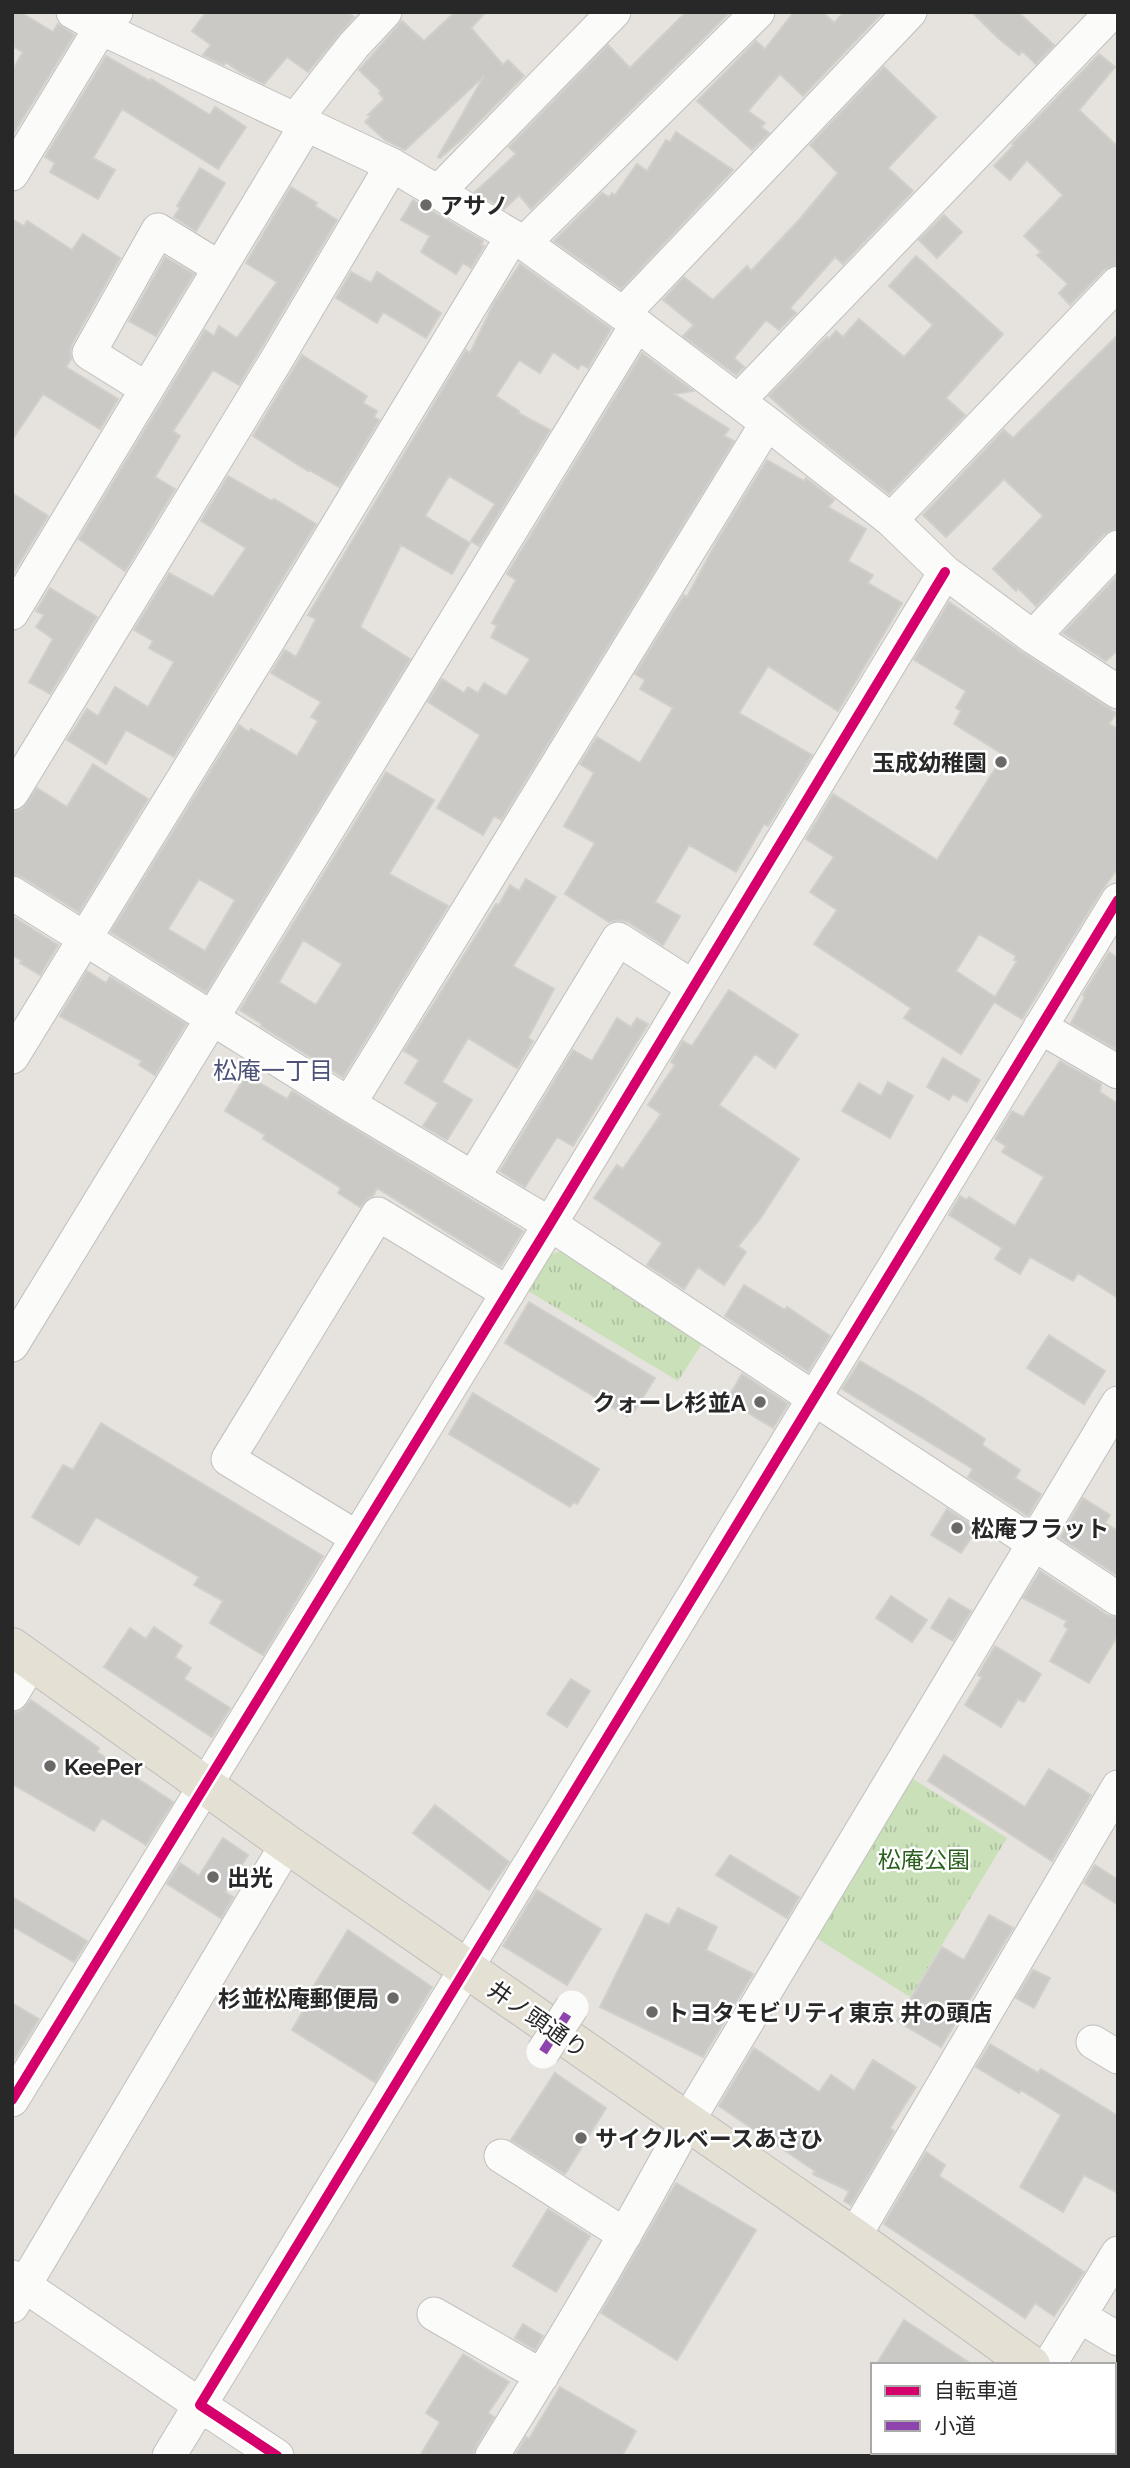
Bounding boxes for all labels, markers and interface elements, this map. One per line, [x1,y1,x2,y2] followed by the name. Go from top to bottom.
[440,192,509,219] place label: アサノ
[418,197,434,213] marker: アサノ
[872,749,987,776] place label: 玉成幼稚園
[993,754,1009,770] marker: 玉成幼稚園
[213,1056,333,1085] district label: 松庵一丁目
[593,1389,747,1416] place label: クォーレ杉並A
[752,1394,768,1410] marker: クォーレ杉並A
[971,1515,1109,1542] place label: 松庵フラット
[949,1520,965,1536] marker: 松庵フラット
[64,1753,143,1780] place label: KeePer
[42,1758,58,1774] marker: KeePer
[878,1846,970,1873] park label: 松庵公園
[227,1864,273,1891] place label: 出光
[205,1869,221,1885] marker: 出光
[483,1975,593,2063] street label: 井ノ頭通り
[218,1985,379,2012] place label: 杉並松庵郵便局
[385,1990,401,2006] marker: 杉並松庵郵便局
[666,1999,992,2026] place label: トヨタモビリティ東京 井の頭店
[644,2004,660,2020] marker: トヨタモビリティ東京 井の頭店
[595,2125,823,2152] place label: サイクルベースあさひ
[573,2130,589,2146] marker: サイクルベースあさひ
[871,2363,1116,2454] legend
[934,2378,1018,2403] text: 自転車道
[934,2413,976,2438] text: 小道

